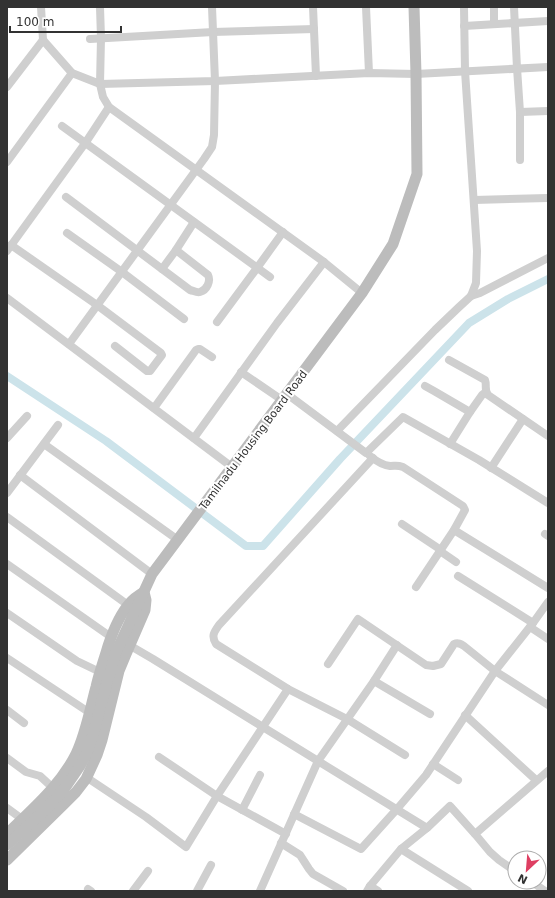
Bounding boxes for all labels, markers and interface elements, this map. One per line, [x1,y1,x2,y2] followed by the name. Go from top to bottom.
[10,8,121,34] scale bar
[16,15,54,29] text: 100 m
[196,368,310,513] street label: Tamilnadu Housing Board Road
[507,850,547,890] north arrow
[516,871,530,886] text: N

